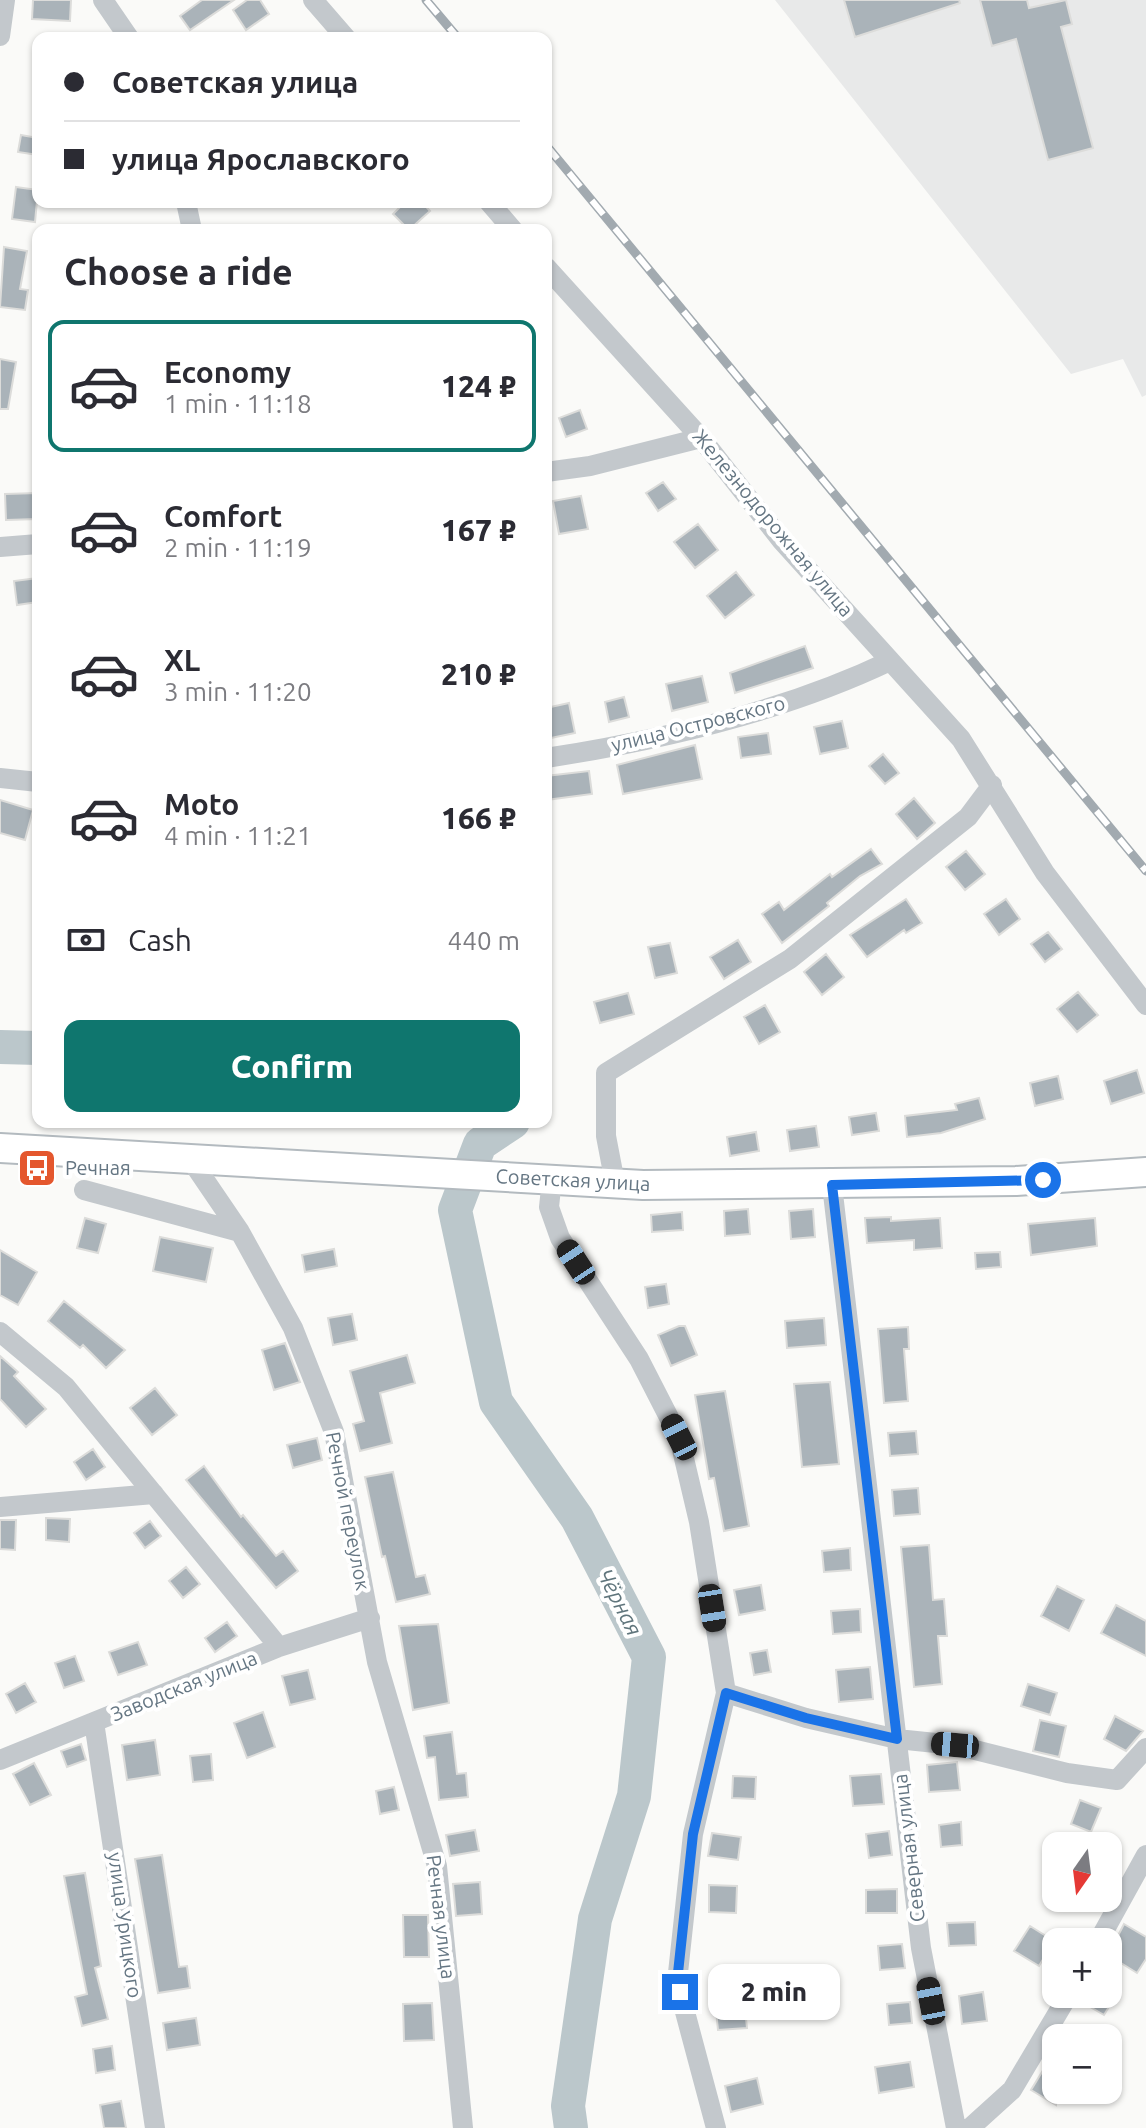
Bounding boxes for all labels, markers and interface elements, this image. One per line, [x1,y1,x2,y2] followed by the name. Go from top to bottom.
[112,65,358,99] text: Советская улица
[112,142,410,176] text: улица Ярославского
[64,251,293,292] text: Choose a ride
[68,350,140,422] icon: car
[164,355,291,389] text: Economy
[441,369,516,403] text: 124 ₽
[164,389,312,418] text: 1 min · 11:18
[688,424,858,621] street label: Железнодорожная улица
[68,494,140,566] icon: car
[164,499,282,533] text: Comfort
[441,513,516,547] text: 167 ₽
[164,533,312,562] text: 2 min · 11:19
[68,638,140,710] icon: car
[164,643,200,677] text: XL
[441,657,516,691] text: 210 ₽
[164,677,312,706] text: 3 min · 11:20
[609,691,787,756] street label: улица Островского
[68,782,140,854] icon: car
[164,787,239,821] text: Moto
[441,801,516,835] text: 166 ₽
[164,821,312,850] text: 4 min · 11:21
[64,918,108,962] icon: cash
[128,923,192,957] text: Cash
[448,926,520,955] text: 440 m
[64,1020,520,1112] button: Confirm
[16,1147,58,1189] bus stop icon: Речная
[65,1156,131,1179] place label: Речная
[1025,1162,1061,1198] route start
[495,1164,651,1195] street label: Советская улица
[553,1235,599,1289] car
[657,1410,701,1464] car
[322,1430,375,1592] street label: Речной переулок
[593,1564,648,1639] water label: Чёрная
[696,1582,728,1634] car
[107,1646,260,1725] street label: Заводская улица
[930,1731,980,1759] car
[888,1773,929,1923] street label: Северная улица
[1042,1832,1122,1912] north arrow
[1042,1832,1122,2104] map controls
[104,1851,147,1999] street label: улица Урицкого
[422,1853,461,1980] street label: Речная улица
[1042,1928,1122,2008] button: +
[708,1964,840,2020] callout: 2 min
[662,1974,698,2010] route end
[915,1975,947,2027] car
[741,1977,807,2006] text: 2 min
[1042,2024,1122,2104] button: −

